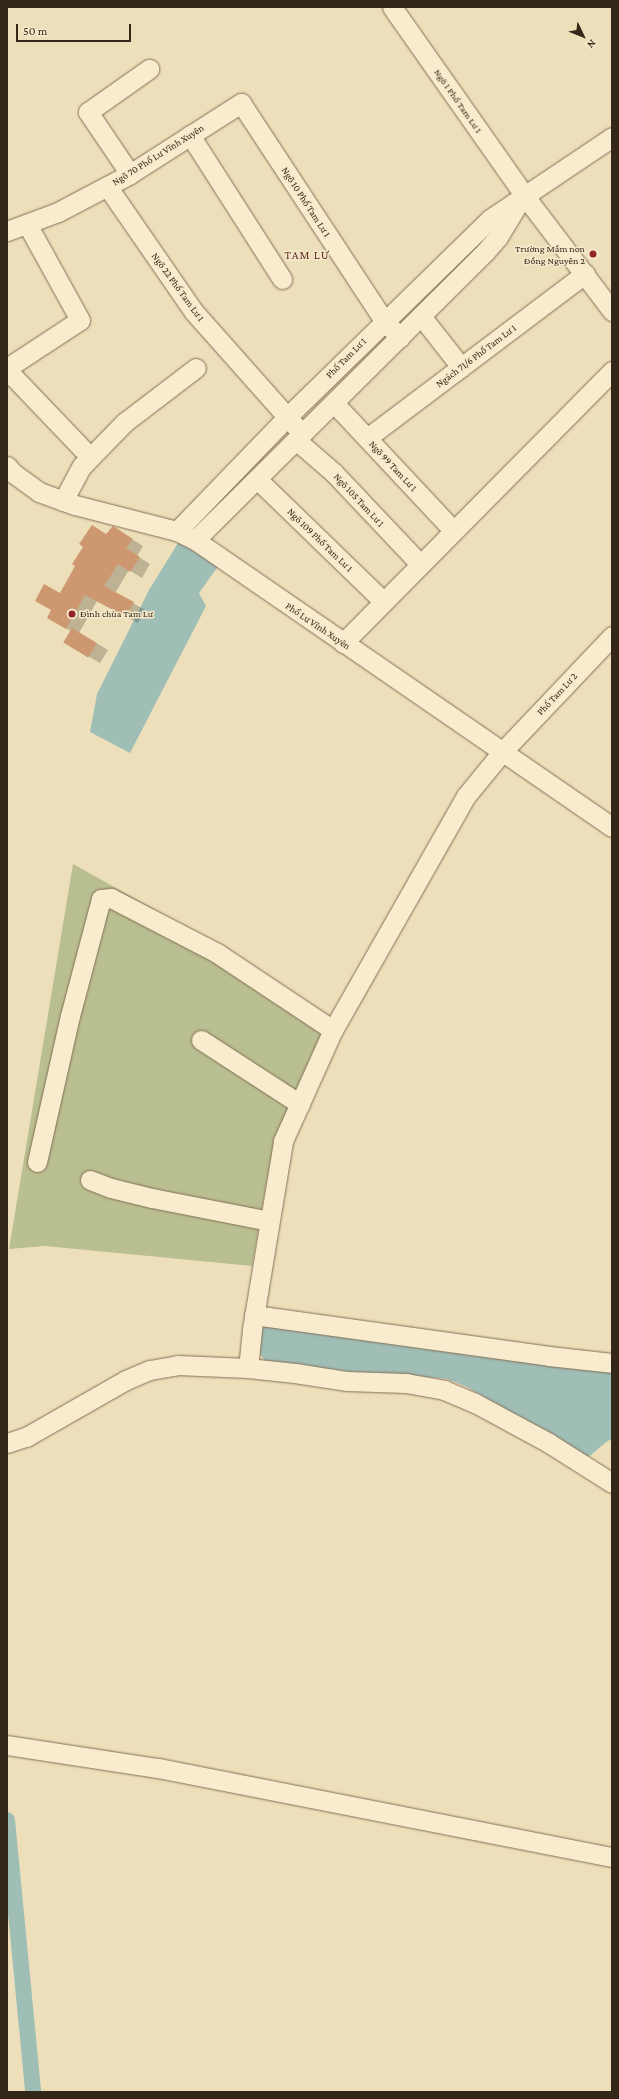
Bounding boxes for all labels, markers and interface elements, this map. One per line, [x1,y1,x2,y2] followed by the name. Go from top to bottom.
[18,16,133,42] scale bar
[563,16,603,56] north arrow
[23,24,47,38] text: 50 m
[585,37,599,51] text: N
[431,67,485,135] street label: Ngõ 1 Phố Tam Lư 1
[110,122,206,188] street label: Ngõ 70 Phố Lư Vĩnh Xuyên
[279,165,333,239] street label: Ngõ 10 Phố Tam Lư 1
[515,242,585,266] place label: Trường Mầm non Đồng Nguyên 2
[285,249,329,263] district label: TAM LƯ
[588,249,598,259] marker: Trường Mầm non Đồng Nguyên 2
[149,250,207,324] street label: Ngõ 22 Phố Tam Lư 1
[434,322,518,390] street label: Ngách 71/6 Phố Tam Lư 1
[323,335,369,381] street label: Phố Tam Lư 1
[366,438,420,494] street label: Ngõ 99 Tam Lư 1
[331,471,387,529] street label: Ngõ 105 Tam Lư 1
[285,506,355,574] street label: Ngõ 109 Phố Tam Lư 1
[283,600,353,652] street label: Phố Lư Vĩnh Xuyên
[80,608,153,620] place label: Đình chùa Tam Lư
[67,609,77,619] marker: Đình chùa Tam Lư
[534,670,580,718] street label: Phố Tam Lư 2

